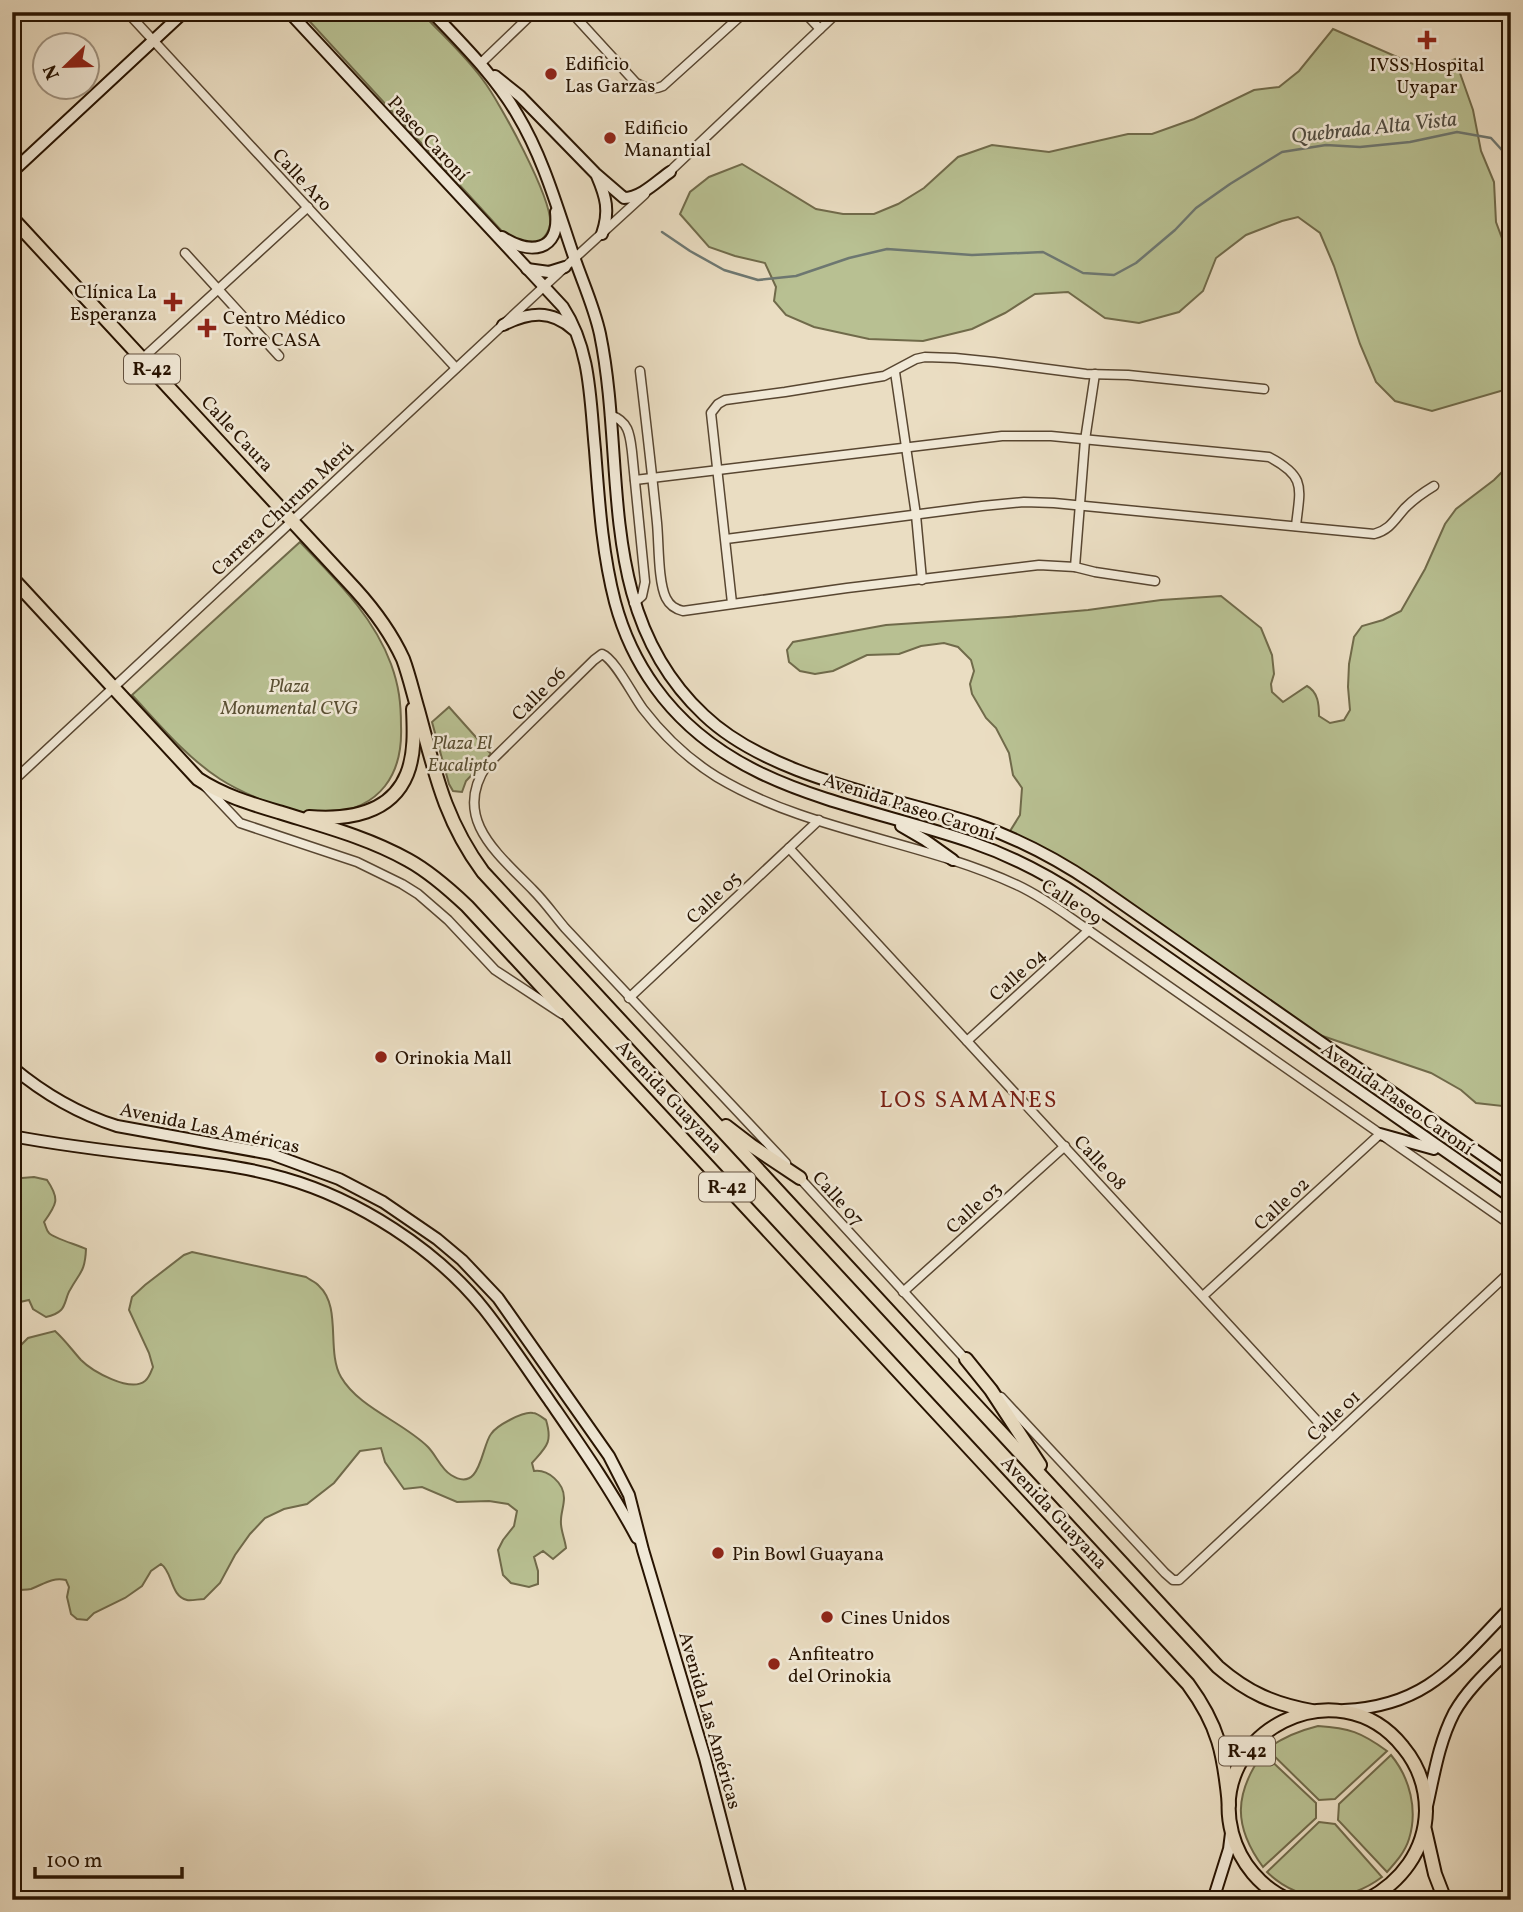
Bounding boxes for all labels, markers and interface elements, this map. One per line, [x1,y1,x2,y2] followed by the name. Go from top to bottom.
[1417,30,1437,50] marker: IVSS Hospital Uyapar
[32,32,102,102] north arrow
[565,52,655,100] place label: Edificio Las Garzas
[1370,53,1485,101] place label: IVSS Hospital Uyapar
[37,60,67,83] text: N
[543,66,559,82] marker: Edificio Las Garzas
[381,91,474,188] street label: Paseo Caroní
[1290,105,1459,152] water label: Quebrada Alta Vista
[624,116,711,164] place label: Edificio Manantial
[602,130,618,146] marker: Edificio Manantial
[266,143,337,218] street label: Calle Aro
[70,280,157,328] place label: Clínica La Esperanza
[163,292,183,312] marker: Clínica La Esperanza
[223,306,346,354] place label: Centro Médico Torre CASA
[197,318,217,338] marker: Centro Médico Torre CASA
[124,354,180,384] road number: R-42
[194,390,279,478] street label: Calle Caura
[206,436,361,583] street label: Carrera Churum Merú
[506,661,572,727] street label: Calle 06
[220,674,358,722] park label: Plaza Monumental CVG
[427,731,497,779] park label: Plaza El Eucalipto
[819,768,1000,848] street label: Avenida Paseo Caroní
[681,866,748,931] street label: Calle 05
[1036,873,1106,932] street label: Calle 09
[984,943,1052,1008] street label: Calle 04
[609,1035,728,1160] street label: Avenida Guayana
[1315,1037,1479,1162] street label: Avenida Paseo Caroní
[395,1046,512,1072] place label: Orinokia Mall
[373,1049,389,1065] marker: Orinokia Mall
[879,1085,1059,1117] district label: LOS SAMANES
[117,1097,302,1161] street label: Avenida Las Américas
[1067,1130,1132,1197] street label: Calle 08
[806,1166,869,1233] street label: Calle 07
[699,1172,755,1202] road number: R-42
[1249,1172,1316,1237] street label: Calle 02
[941,1177,1008,1240] street label: Calle 03
[1302,1385,1367,1448] street label: Calle 01
[994,1451,1113,1576] street label: Avenida Guayana
[732,1542,884,1568] place label: Pin Bowl Guayana
[710,1545,726,1561] marker: Pin Bowl Guayana
[841,1606,950,1632] place label: Cines Unidos
[819,1609,835,1625] marker: Cines Unidos
[671,1629,747,1812] street label: Avenida Las Américas
[788,1642,892,1690] place label: Anfiteatro del Orinokia
[766,1656,782,1672] marker: Anfiteatro del Orinokia
[1219,1736,1275,1766] road number: R-42
[35,1835,182,1879] scale bar
[46,1847,103,1876] text: 100 m

